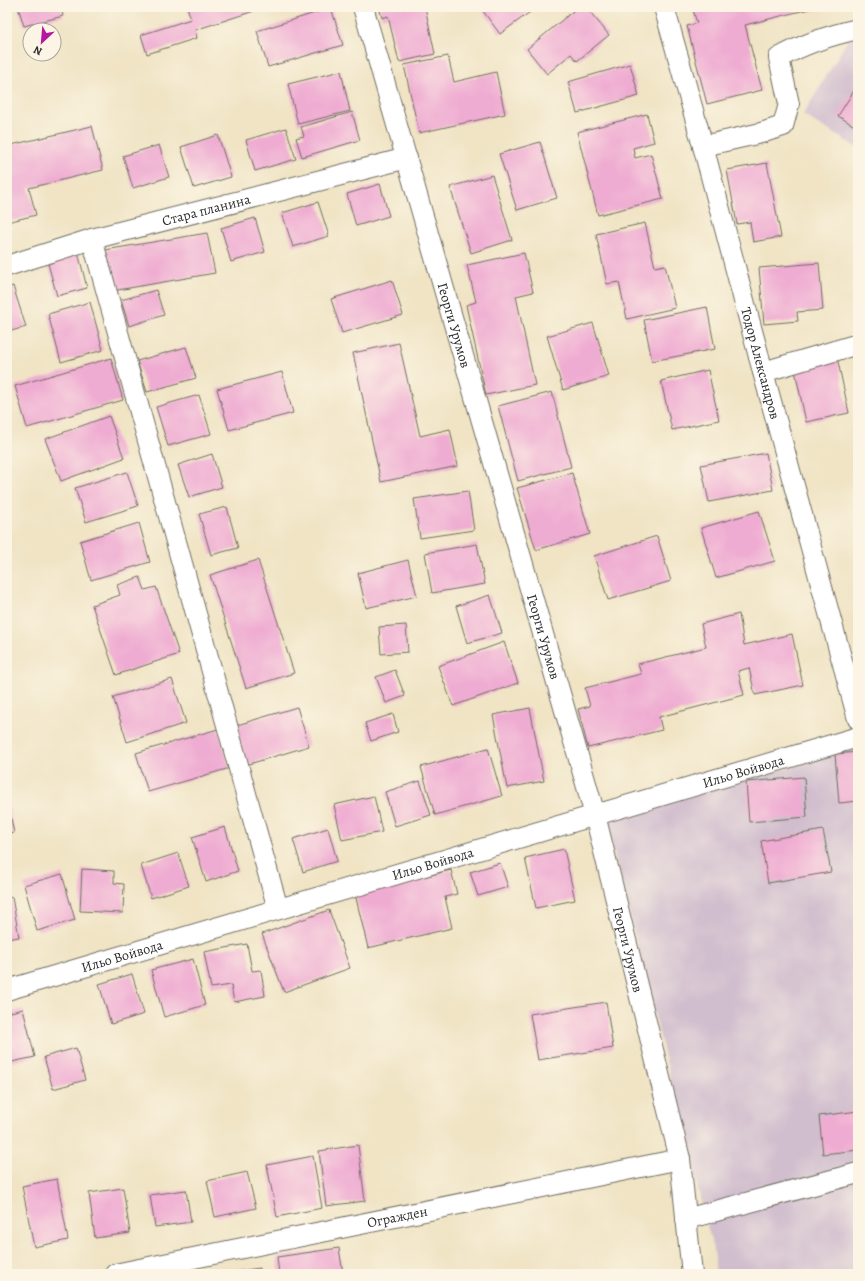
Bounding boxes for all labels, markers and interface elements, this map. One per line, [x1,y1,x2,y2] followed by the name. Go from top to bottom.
[22,22,62,62] north arrow
[31,42,45,59] text: N
[160,189,253,230] street label: Стара планина
[433,280,476,370] street label: Георги Урумов
[737,305,785,421] street label: Тодор Александров
[523,592,565,682] street label: Георги Урумов
[700,750,787,792] street label: Ильо Войвода
[390,842,476,885] street label: Ильо Войвода
[608,904,648,995] street label: Георги Урумов
[79,935,166,977] street label: Ильо Войвода
[365,1201,429,1232] street label: Огражден

